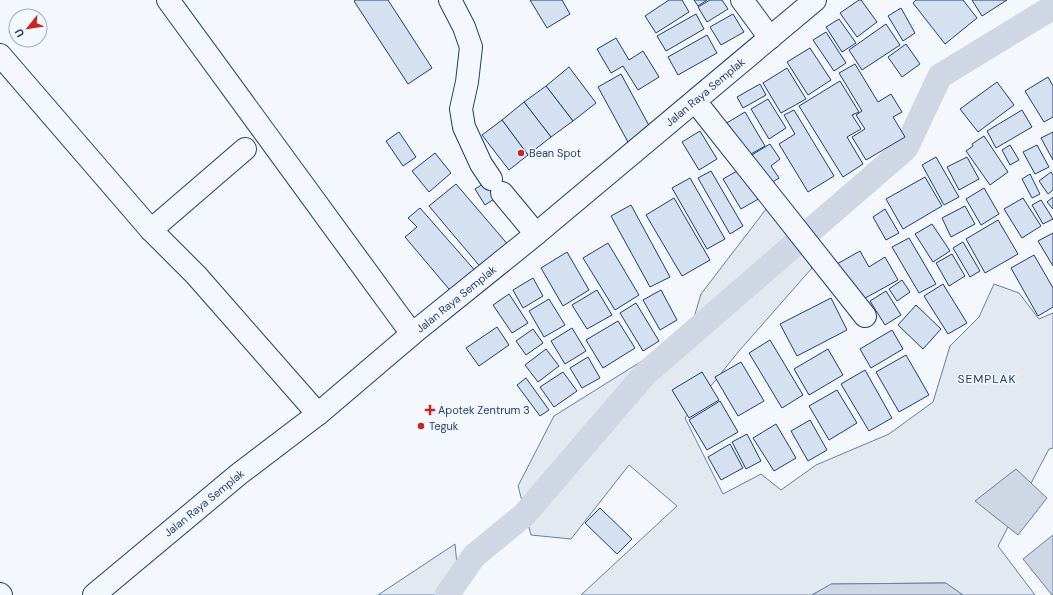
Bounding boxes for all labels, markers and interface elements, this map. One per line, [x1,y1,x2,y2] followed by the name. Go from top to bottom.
[8,8,48,48] north arrow
[11,26,27,40] text: U
[662,54,748,129] street label: Jalan Raya Semplak
[529,146,581,160] place label: Bean Spot
[516,148,526,158] marker: Bean Spot
[413,262,499,336] street label: Jalan Raya Semplak
[957,371,1017,387] district label: SEMPLAK
[438,403,530,417] place label: Apotek Zentrum 3
[425,405,435,415] marker: Apotek Zentrum 3
[429,419,459,433] place label: Teguk
[416,421,426,431] marker: Teguk
[161,466,247,540] street label: Jalan Raya Semplak

